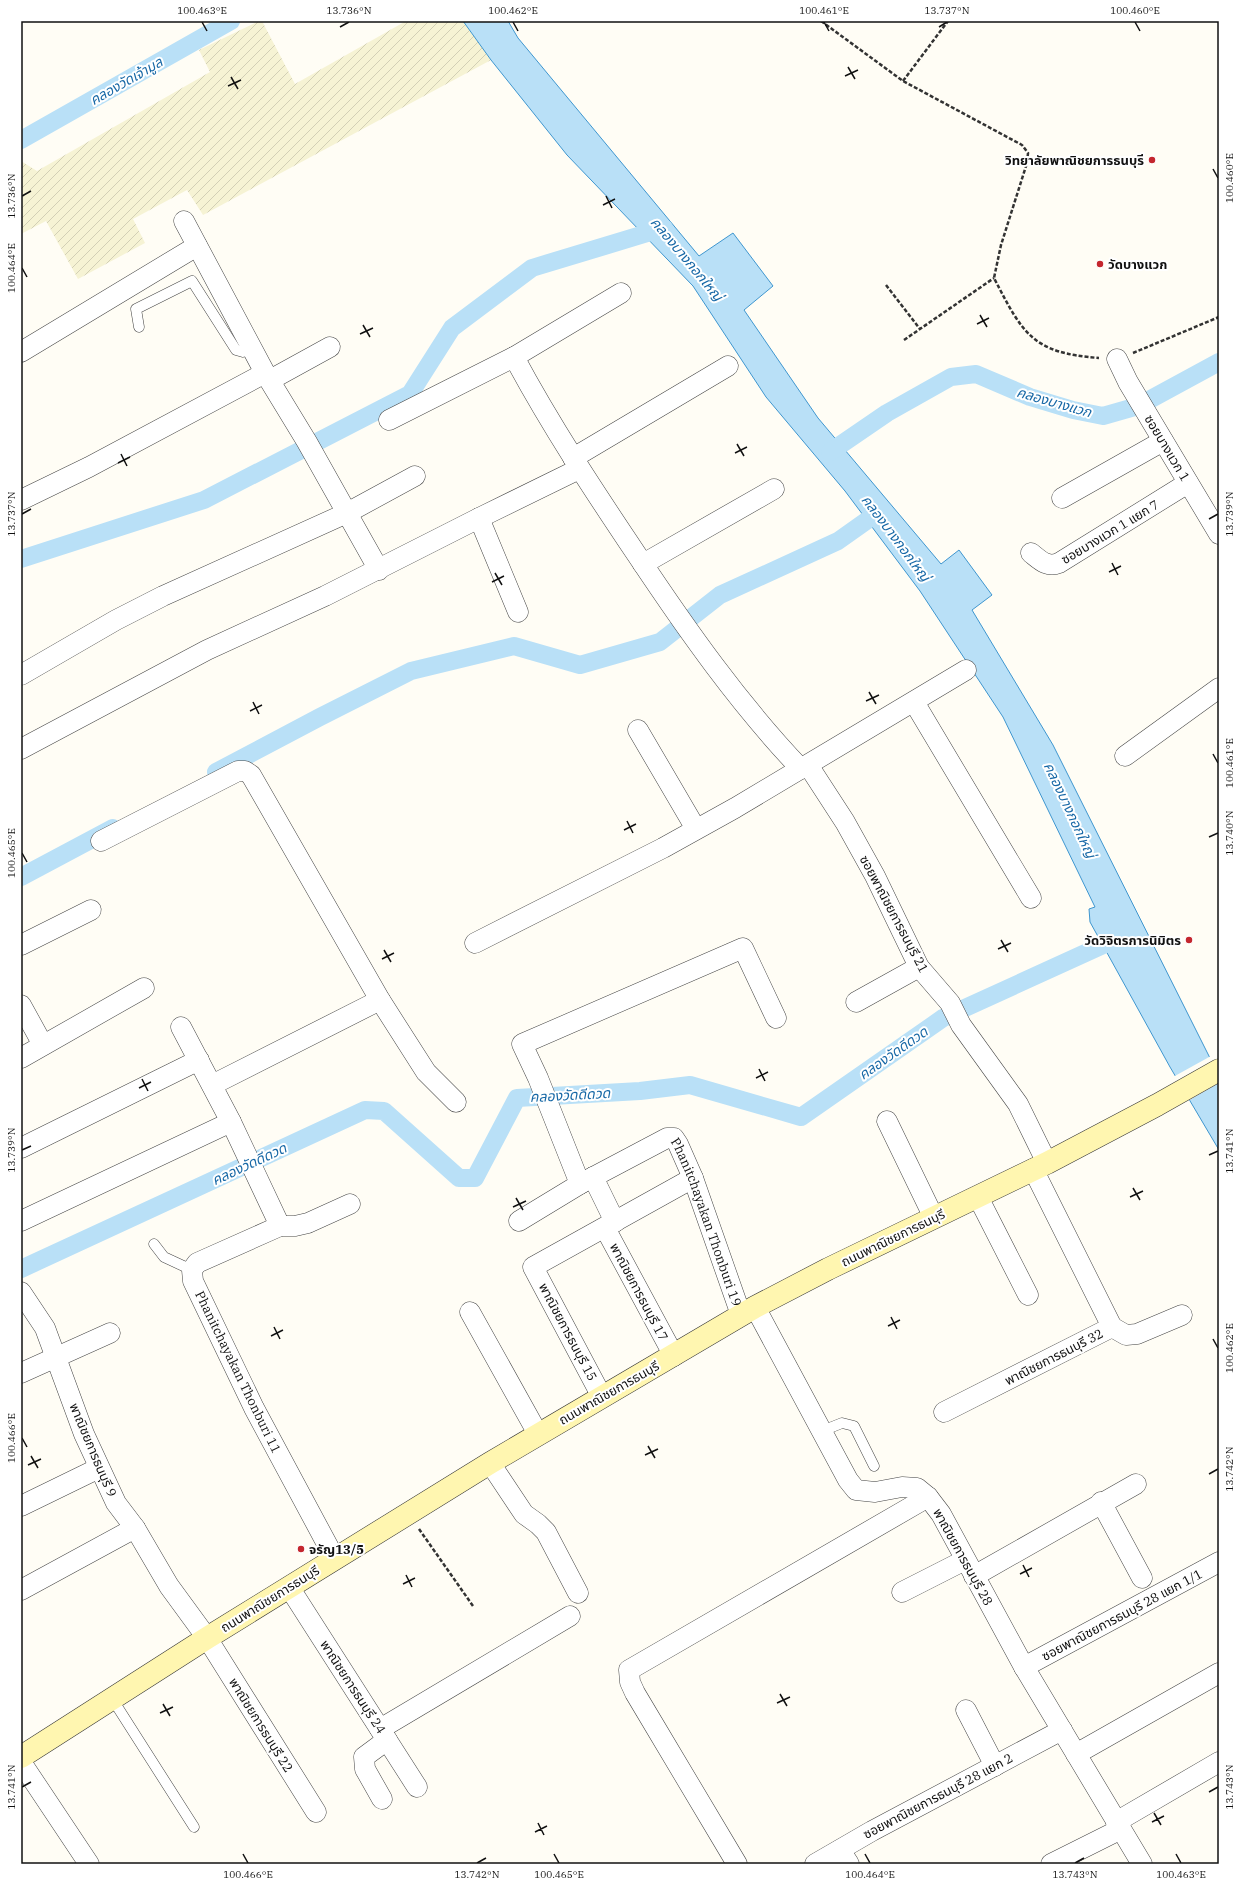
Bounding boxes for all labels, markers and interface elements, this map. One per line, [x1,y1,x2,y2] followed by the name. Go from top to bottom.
[177,4,227,17] text: 100.463°E
[326,4,372,17] text: 13.736°N
[488,4,538,17] text: 100.462°E
[799,4,849,17] text: 100.461°E
[924,4,970,17] text: 13.737°N
[1110,4,1160,17] text: 100.460°E
[86,52,166,109] water label: คลองวัดเจ้ามูล
[1005,152,1144,169] place label: วิทยาลัยพาณิชยการธนบุรี
[1223,153,1236,203] text: 100.460°E
[1147,155,1157,165] marker: วิทยาลัยพาณิชยการธนบุรี
[5,173,18,219] text: 13.736°N
[647,214,728,306] water label: คลองบางกอกใหญ่
[5,243,18,293] text: 100.464°E
[1108,256,1167,273] place label: วัดบางแวก
[1095,259,1105,269] marker: วัดบางแวก
[1015,383,1094,421] water label: คลองบางแวก
[1140,412,1194,484] street label: ซอยบางแวก 1
[5,491,18,537] text: 13.737°N
[858,491,936,586] water label: คลองบางกอกใหญ่
[1223,491,1236,537] text: 13.739°N
[1058,496,1162,568] street label: ซอยบางแวก 1 แยก 7
[1223,738,1236,788] text: 100.461°E
[1040,759,1101,863] water label: คลองบางกอกใหญ่
[1223,810,1236,856] text: 13.740°N
[5,828,18,878] text: 100.465°E
[856,852,932,976] street label: ซอยพาณิชยการธนบุรี 21
[1084,932,1181,949] place label: วัดวิจิตรการนิมิตร
[1184,935,1194,945] marker: วัดวิจิตรการนิมิตร
[855,1022,931,1083] water label: คลองวัดดีดวด
[529,1084,611,1106] water label: คลองวัดดีดวด
[5,1127,18,1173] text: 13.739°N
[1223,1128,1236,1174] text: 13.741°N
[667,1134,746,1308] street label: Phanitchayakan Thonburi 19
[209,1139,290,1189] water label: คลองวัดดีดวด
[838,1205,948,1271] street label: ถนนพาณิชยการธนบุรี
[606,1240,672,1344] street label: พาณิชยการธนบุรี 17
[535,1280,601,1384] street label: พาณิชยการธนบุรี 15
[191,1288,285,1456] street label: Phanitchayakan Thonburi 11
[1223,1323,1236,1373] text: 100.462°E
[1002,1325,1106,1389] street label: พาณิชยการธนบุรี 32
[556,1357,662,1429] street label: ถนนพาณิชยการธนบุรี
[66,1400,120,1500] street label: พาณิชยการธนบุรี 9
[5,1413,18,1463] text: 100.466°E
[1223,1446,1236,1492] text: 13.742°N
[929,1506,997,1609] street label: พาณิชยการธนบุรี 28
[309,1541,364,1558] place label: จรัญ13/5
[296,1544,306,1554] marker: จรัญ13/5
[217,1562,323,1636] street label: ถนนพาณิชยการธนบุรี
[1039,1565,1205,1665] street label: ซอยพาณิชยการธนบุรี 28 แยก 1/1
[316,1637,390,1737] street label: พาณิชยการธนบุรี 24
[225,1675,297,1775] street label: พาณิชยการธนบุรี 22
[860,1749,1016,1843] street label: ซอยพาณิชยการธนบุรี 28 แยก 2
[5,1764,18,1810] text: 13.741°N
[1223,1764,1236,1810] text: 13.743°N
[223,1868,273,1881] text: 100.466°E
[454,1868,500,1881] text: 13.742°N
[534,1868,584,1881] text: 100.465°E
[845,1868,895,1881] text: 100.464°E
[1052,1868,1098,1881] text: 13.743°N
[1156,1868,1206,1881] text: 100.463°E

